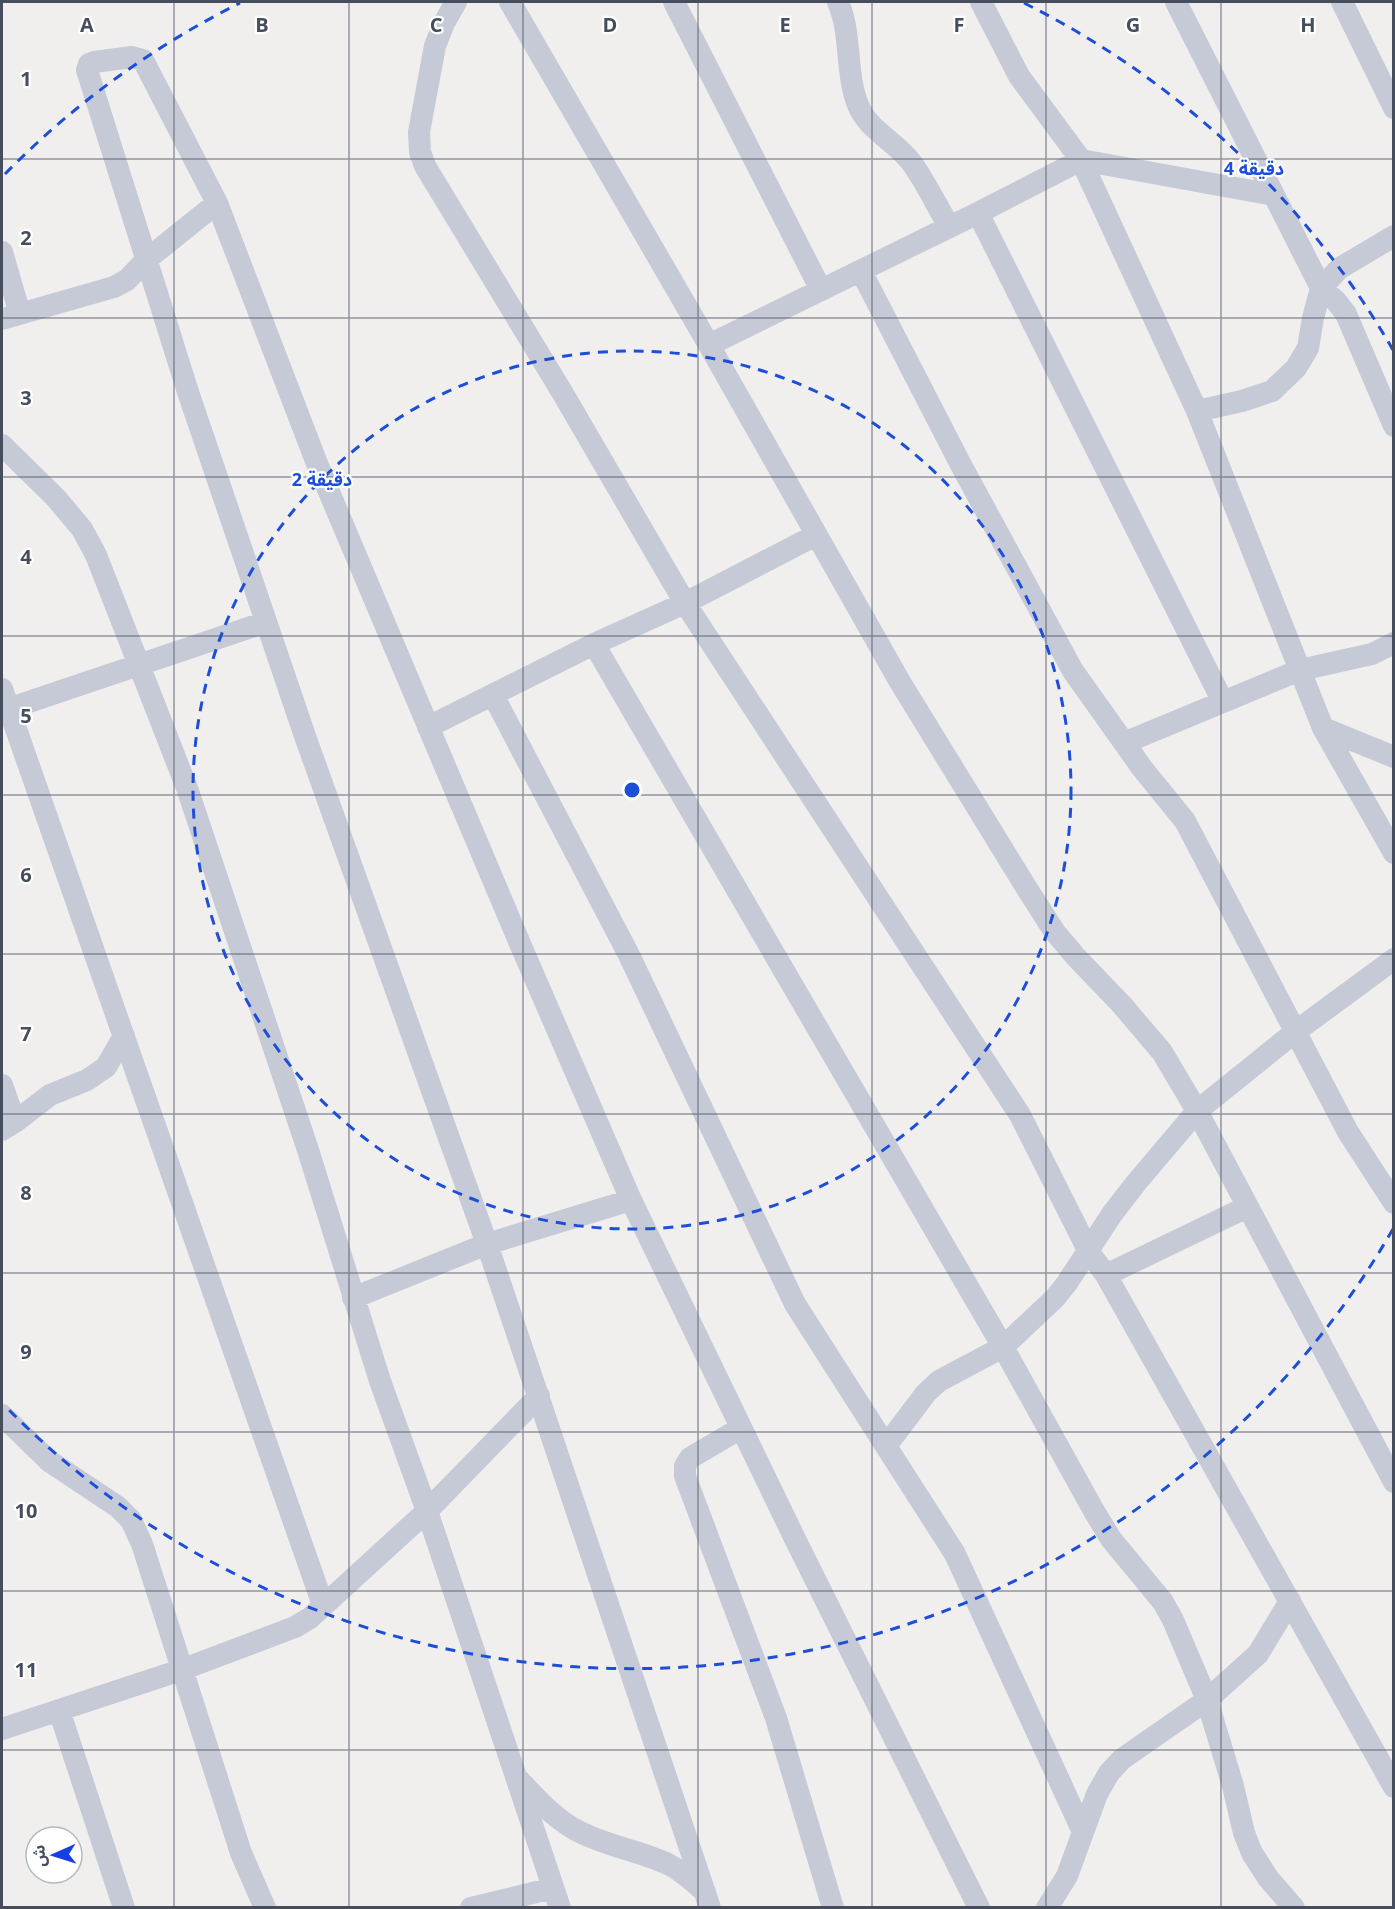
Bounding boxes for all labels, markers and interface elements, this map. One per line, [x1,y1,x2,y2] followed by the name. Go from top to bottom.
[80,11,94,38] text: A
[255,11,269,38] text: B
[430,11,443,38] text: C
[603,11,617,38] text: D
[779,11,791,38] text: E
[954,11,964,38] text: F
[1126,11,1140,38] text: G
[1300,11,1316,38] text: H
[20,65,32,92] text: 1
[1224,156,1284,180] text: 4 دقيقة
[20,224,32,251] text: 2
[20,384,32,411] text: 3
[292,467,352,491] text: 2 دقيقة
[20,543,32,570] text: 4
[20,702,32,729] text: 5
[622,780,642,800] centre of rings
[20,861,32,888] text: 6
[20,1020,32,1047] text: 7
[20,1179,32,1206] text: 8
[20,1338,32,1365] text: 9
[15,1497,37,1524] text: 10
[15,1656,37,1683] text: 11
[24,1825,84,1885] north arrow
[27,1844,51,1867] text: ش

